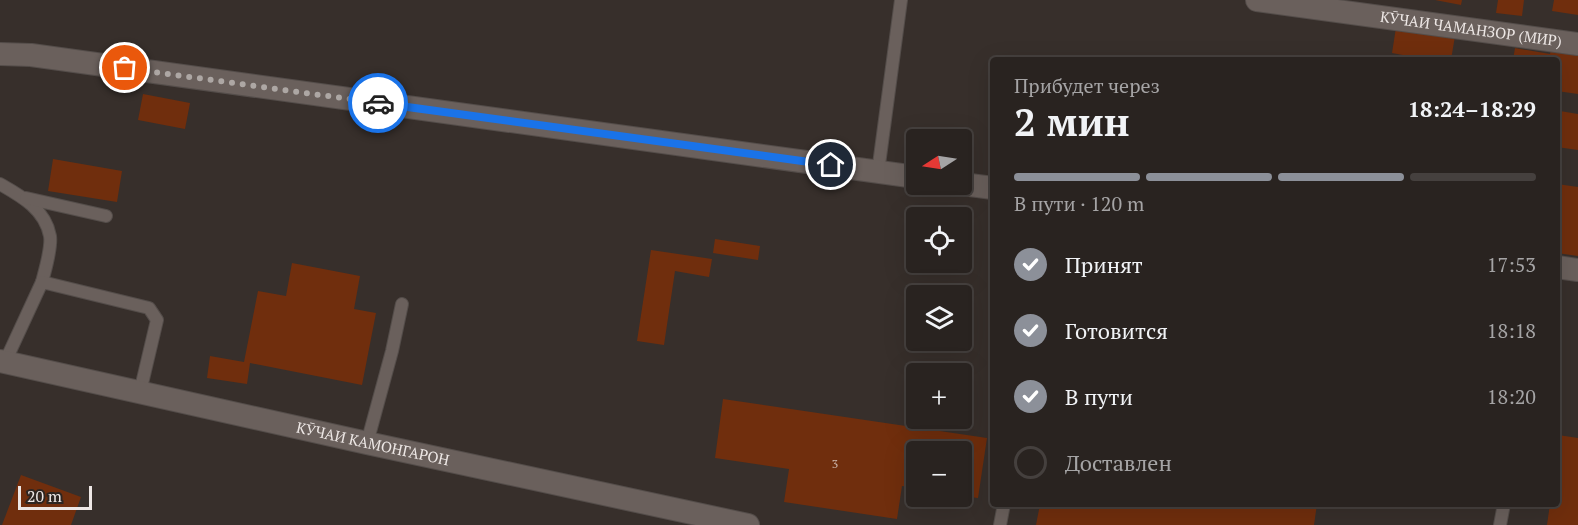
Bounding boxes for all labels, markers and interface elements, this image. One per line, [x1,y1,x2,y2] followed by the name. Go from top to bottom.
[1379,6,1563,51] street label: КӮЧАИ ЧАМАНЗОР (МИР)
[99,42,150,93] pin
[108,51,141,84] icon: bag
[1014,72,1160,99] text: Прибудет через
[348,73,408,133] courier
[362,87,395,120] icon: car
[1408,94,1536,123] text: 18:24–18:29
[1014,95,1130,147] text: 2 мин
[906,129,972,195] north arrow
[906,129,972,507] map controls
[805,139,856,190] pin
[814,148,847,181] icon: home
[1014,190,1144,217] text: В пути · 120 m
[906,207,972,273] button: locate
[1014,248,1047,281] icon: check
[1065,250,1143,279] text: Принят
[1487,251,1536,278] text: 17:53
[906,285,972,351] button: layers
[1014,314,1047,347] icon: check
[1065,316,1168,345] text: Готовится
[1487,317,1536,344] text: 18:18
[906,363,972,429] button: +
[1014,380,1047,413] icon: check
[1065,382,1133,411] text: В пути
[1487,383,1536,410] text: 18:20
[295,417,451,469] street label: КӮЧАИ КАМОНГАРОН
[906,441,972,507] button: −
[1065,448,1172,477] text: Доставлен
[832,456,838,471] house number: 3
[18,483,92,510] scale bar
[27,485,62,507] text: 20 m

